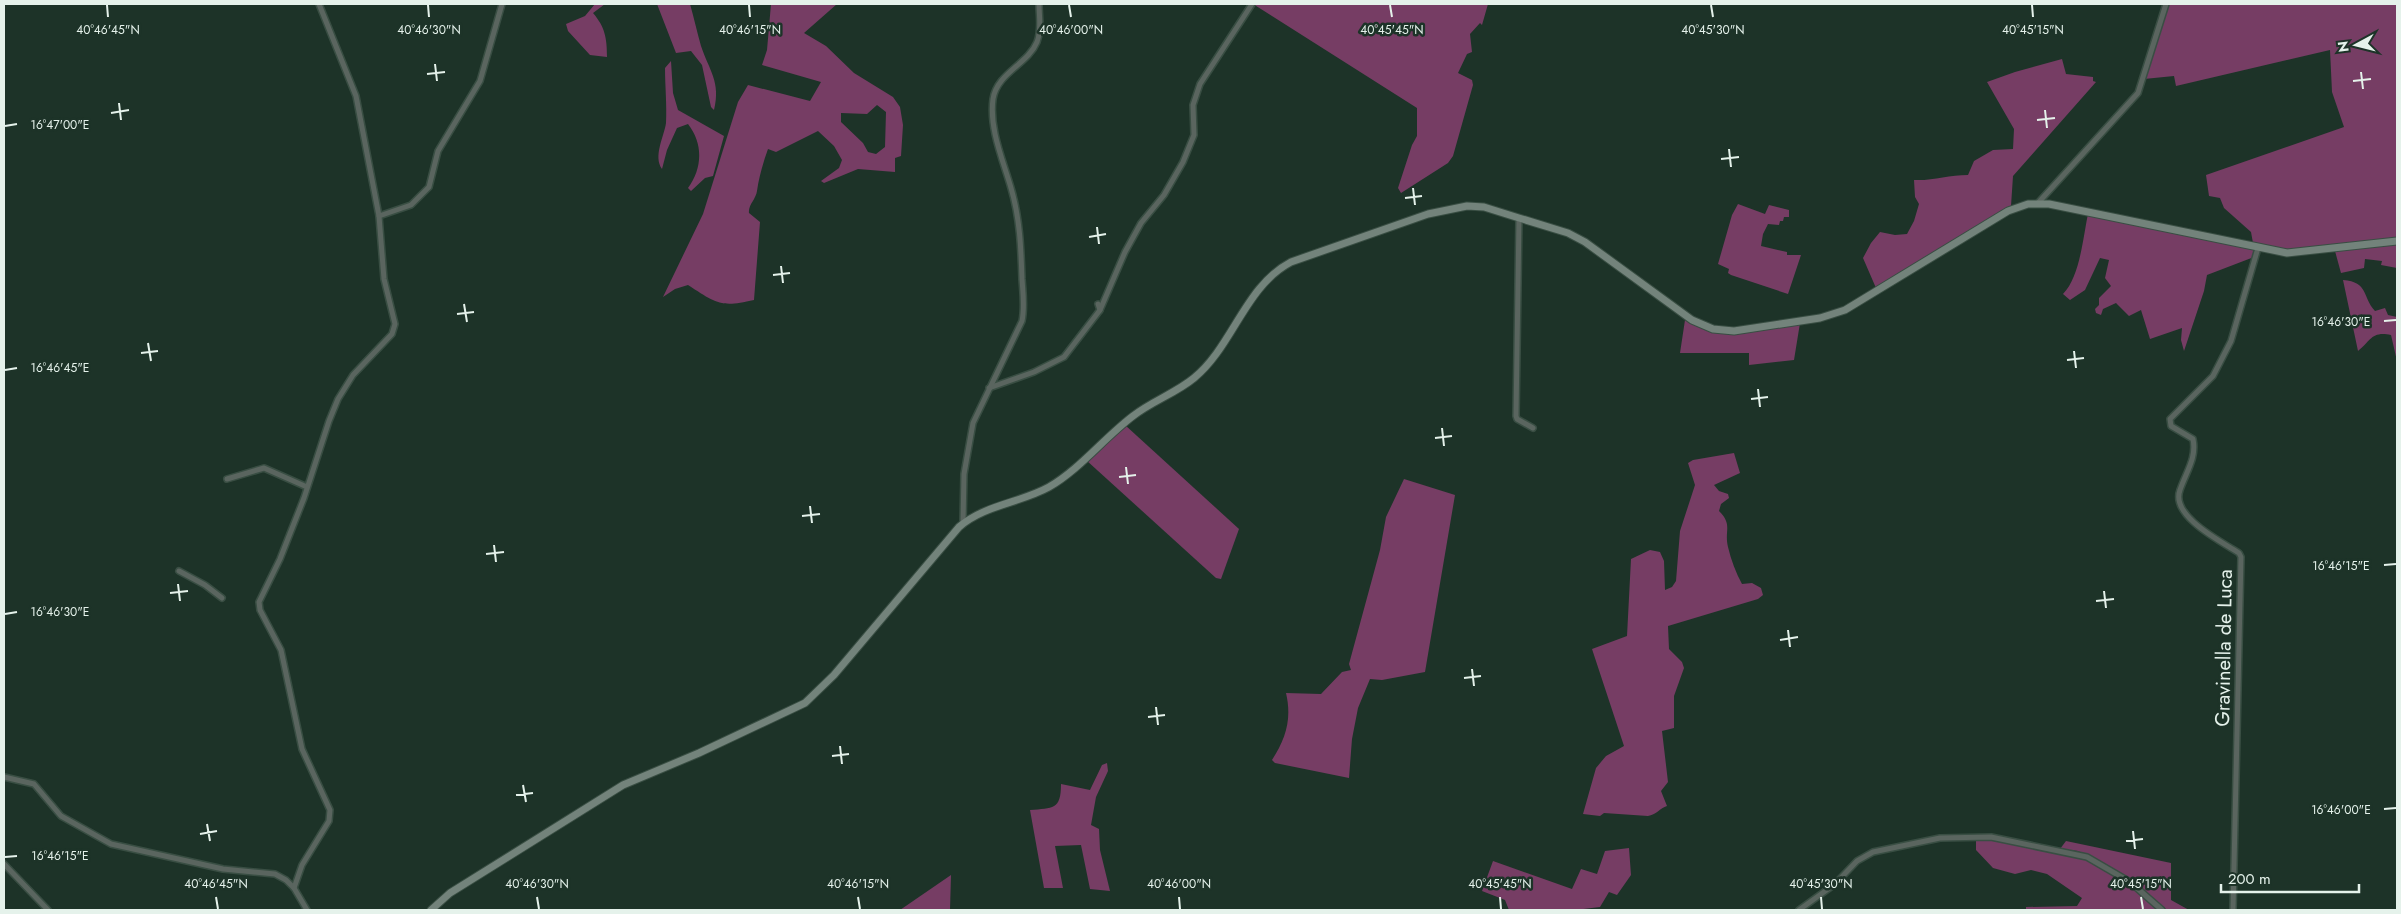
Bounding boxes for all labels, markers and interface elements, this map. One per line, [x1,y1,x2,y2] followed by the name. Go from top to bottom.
[2331,20,2381,70] north arrow
[76,21,140,39] text: 40°46'45"N
[397,21,461,39] text: 40°46'30"N
[719,21,781,39] text: 40°46'15"N
[1039,21,1103,39] text: 40°46'00"N
[1360,21,1424,39] text: 40°45'45"N
[1681,21,1745,39] text: 40°45'30"N
[2002,21,2064,39] text: 40°45'15"N
[2332,40,2354,53] text: N
[31,116,89,134] text: 16°47'00"E
[2312,313,2370,331] text: 16°46'30"E
[31,359,89,377] text: 16°46'45"E
[2312,557,2370,575] text: 16°46'15"E
[2208,569,2240,727] street label: Gravinella de Luca
[31,603,89,621] text: 16°46'30"E
[2311,801,2371,819] text: 16°46'00"E
[31,847,89,865] text: 16°46'15"E
[2221,862,2358,894] scale bar
[2228,868,2271,890] text: 200 m
[184,875,248,893] text: 40°46'45"N
[505,875,569,893] text: 40°46'30"N
[827,875,889,893] text: 40°46'15"N
[1147,875,1211,893] text: 40°46'00"N
[1468,875,1532,893] text: 40°45'45"N
[1789,875,1853,893] text: 40°45'30"N
[2110,875,2172,893] text: 40°45'15"N

